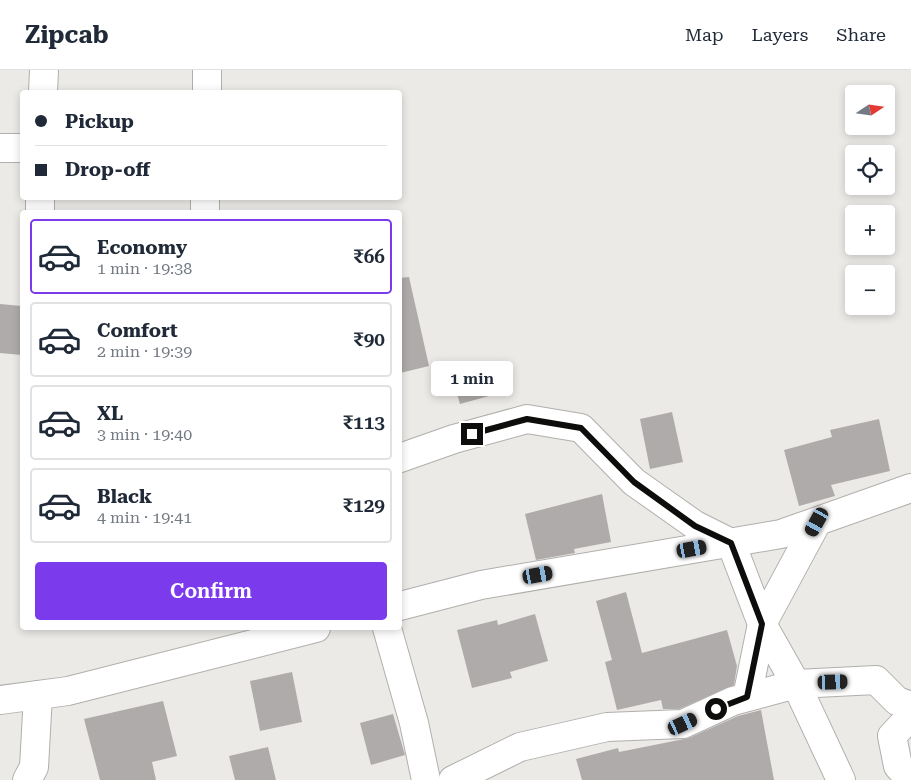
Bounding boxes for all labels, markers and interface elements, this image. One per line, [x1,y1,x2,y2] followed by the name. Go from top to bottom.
[25,21,109,49] text: Zipcab
[685,24,724,45] text: Map
[752,24,808,45] text: Layers
[836,24,886,45] text: Share
[845,85,895,135] north arrow
[845,85,895,315] map controls
[65,110,134,133] text: Pickup
[845,145,895,195] button: locate
[65,158,150,181] text: Drop-off
[845,205,895,255] button: +
[37,234,82,279] icon: car
[97,236,187,259] text: Economy
[353,245,385,268] text: ₹66
[97,259,192,278] text: 1 min · 19:38
[845,265,895,315] button: −
[37,317,82,362] icon: car
[97,319,178,342] text: Comfort
[353,328,385,351] text: ₹90
[97,342,192,361] text: 2 min · 19:39
[431,362,513,396] callout: 1 min
[450,369,494,388] text: 1 min
[37,400,82,445] icon: car
[97,402,123,425] text: XL
[342,411,385,434] text: ₹113
[461,423,483,445] route end
[97,425,192,444] text: 3 min · 19:40
[37,483,82,528] icon: car
[97,485,152,508] text: Black
[342,494,385,517] text: ₹129
[803,505,830,539] car
[97,508,192,527] text: 4 min · 19:41
[675,539,708,559] car
[35,562,387,620] button: Confirm
[521,565,554,585] car
[817,674,848,690] car
[705,698,727,720] route start
[666,711,699,737] car

